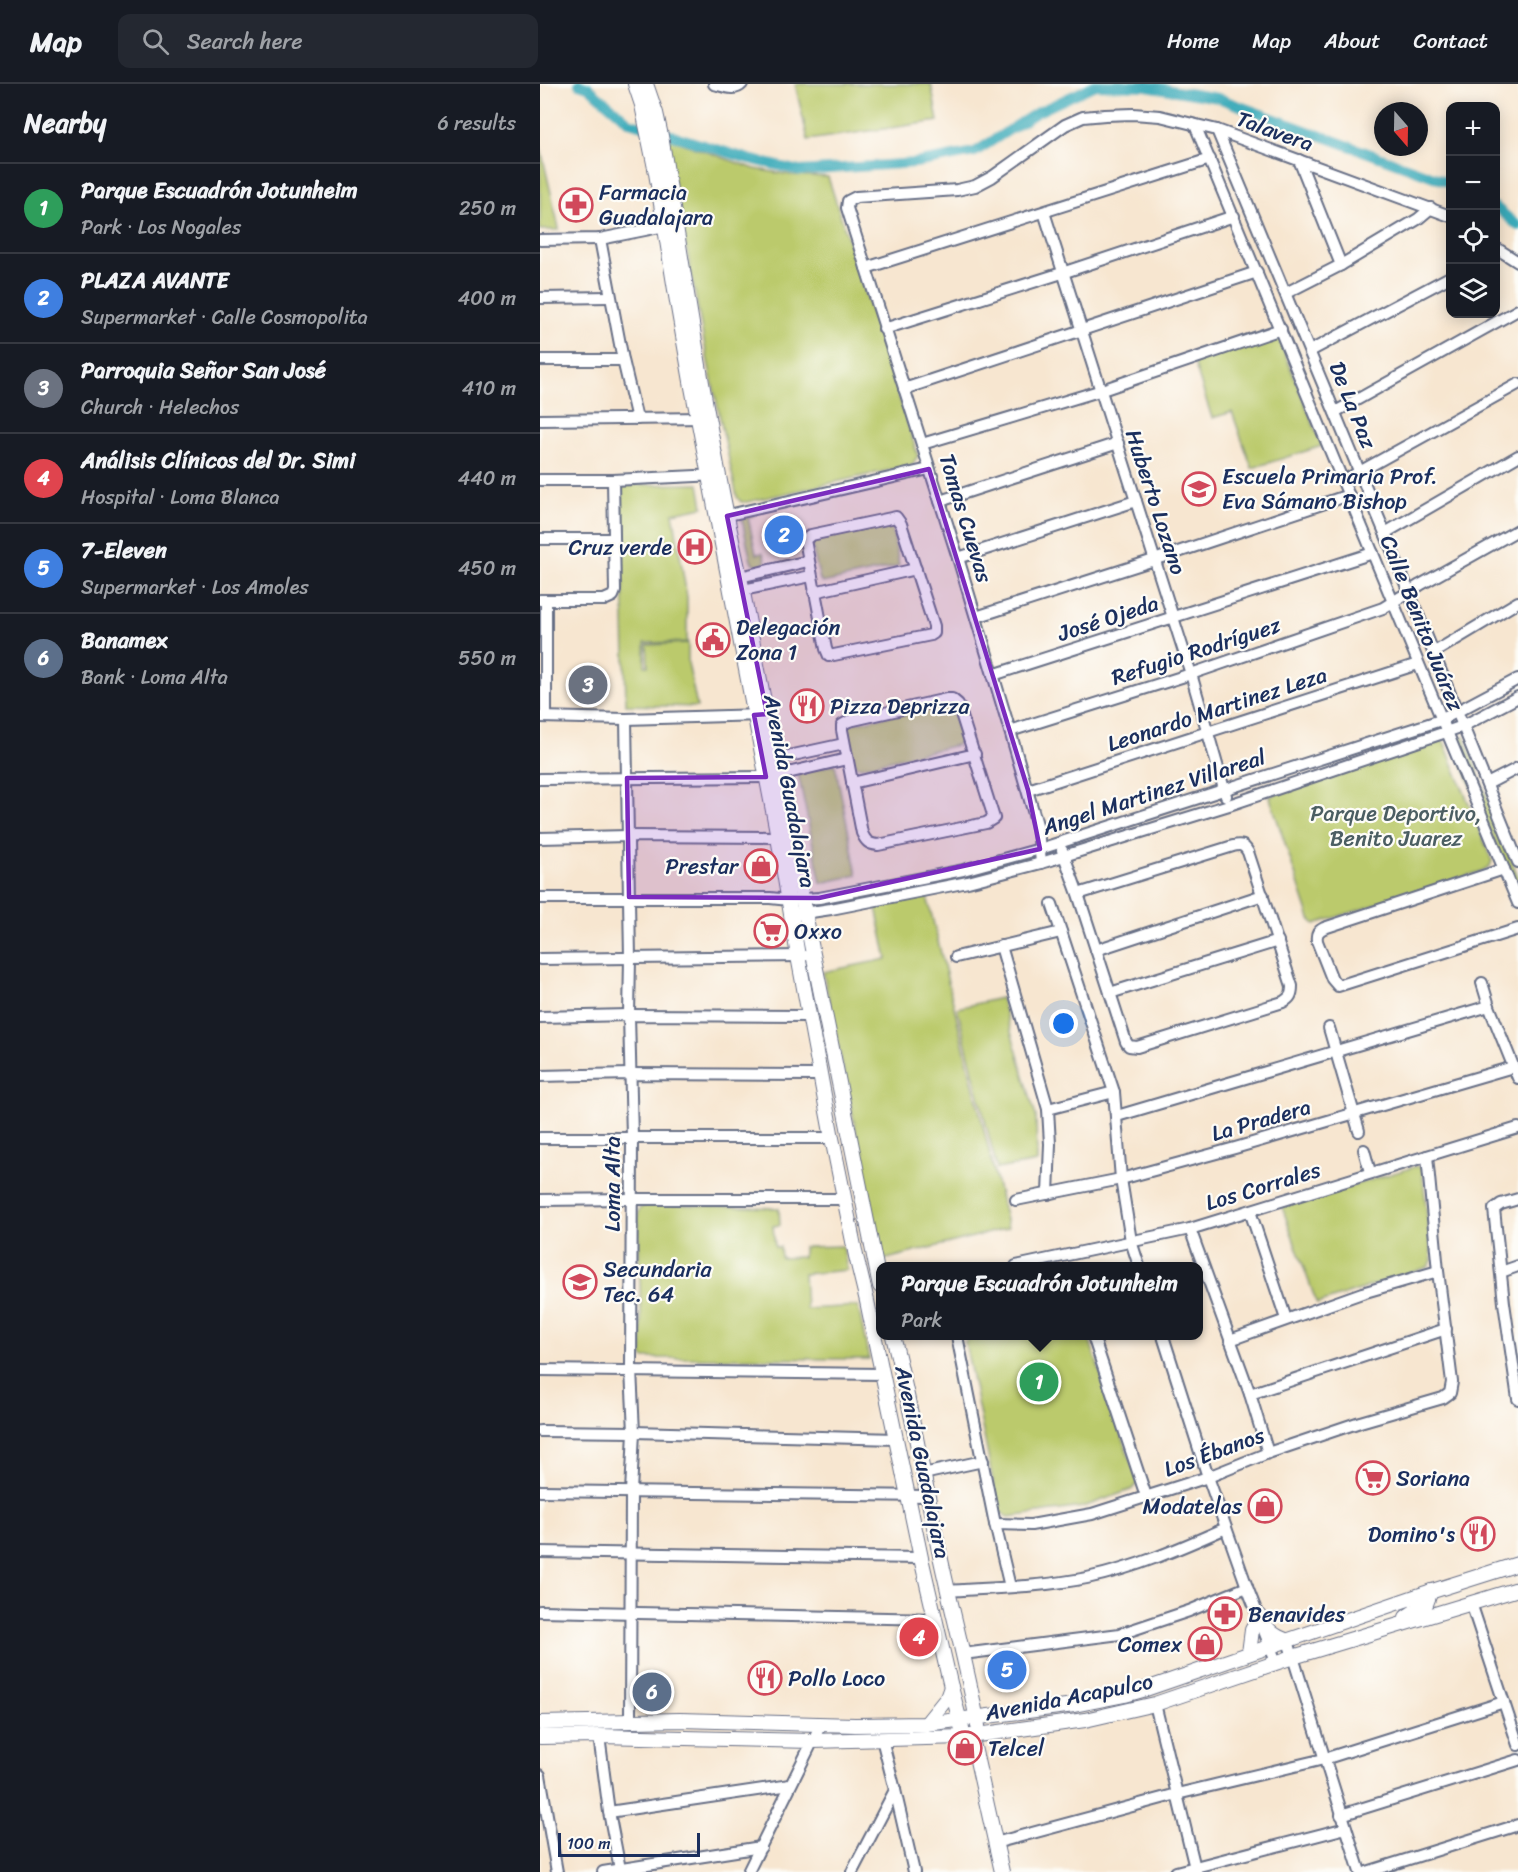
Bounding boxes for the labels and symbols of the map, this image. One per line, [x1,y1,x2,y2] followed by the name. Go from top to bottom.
[1231,99,1319,163] street label: Talavera
[1374,102,1428,156] north arrow
[599,173,713,237] place label: Farmacia Guadalajara
[558,187,594,223] pharmacy icon: Farmacia Guadalajara
[1318,355,1388,455] street label: De La Paz
[1114,424,1198,580] street label: Huberto Lozano
[928,448,1004,588] street label: Tomas Cuevas
[1222,457,1438,521] place label: Escuela Primaria Prof. Eva Sámano Bishop
[1181,471,1217,507] school or university icon: Escuela Primaria Prof. Eva Sámano Bishop
[764,512,804,558] pin: 2
[569,528,672,567] place label: Cruz verde
[677,529,713,565] hospital icon: Cruz verde
[1369,529,1475,718] street label: Calle Benito Juárez
[1052,583,1163,653] street label: José Ojeda
[1106,605,1286,697] street label: Refugio Rodríguez
[736,608,840,672] place label: Delegación Zona 1
[695,622,731,658] public building icon: Delegación Zona 1
[1102,655,1332,763] street label: Leonardo Martinez Leza
[568,662,608,708] pin: 3
[830,687,970,726] place label: Pizza Deprizza
[789,688,825,724] restaurant icon: Pizza Deprizza
[752,690,828,891] street label: Avenida Guadalajara
[1036,737,1271,847] street label: Angel Martinez Villareal
[1310,794,1482,858] park label: Parque Deportivo, Benito Juarez
[665,847,740,886] place label: Prestar
[743,848,779,884] shop icon: Prestar
[794,912,842,951] place label: Oxxo
[753,913,789,949] supermarket icon: Oxxo
[1049,1009,1078,1038] your location
[1207,1087,1315,1153] street label: La Pradera
[593,1136,632,1232] street label: Loma Alta
[1200,1150,1326,1222] street label: Los Corrales
[603,1250,712,1314] place label: Secundaria Tec. 64
[562,1264,598,1300] school or university icon: Secundaria Tec. 64
[1020,1360,1058,1404] pin: 1
[883,1361,962,1562] street label: Avenida Guadalajara
[1158,1415,1271,1488] street label: Los Ébanos
[1396,1459,1470,1498] place label: Soriana
[1355,1460,1391,1496] supermarket icon: Soriana
[1143,1487,1243,1526] place label: Modatelas
[1247,1488,1283,1524] shop icon: Modatelas
[1368,1515,1455,1554] place label: Domino's
[1460,1516,1496,1552] restaurant icon: Domino's
[1248,1595,1346,1634] place label: Benavides
[1207,1596,1243,1632] pharmacy icon: Benavides
[900,1614,938,1660] pin: 4
[1118,1625,1183,1664] place label: Comex
[1187,1626,1223,1662] shop icon: Comex
[988,1648,1026,1692] pin: 5
[788,1659,885,1698] place label: Pollo Loco
[747,1660,783,1696] restaurant icon: Pollo Loco
[981,1662,1156,1733] street label: Avenida Acapulco
[632,1670,672,1714] pin: 6
[988,1729,1045,1768] place label: Telcel
[947,1730,983,1766] shop icon: Telcel
[558,1830,700,1858] scale bar

